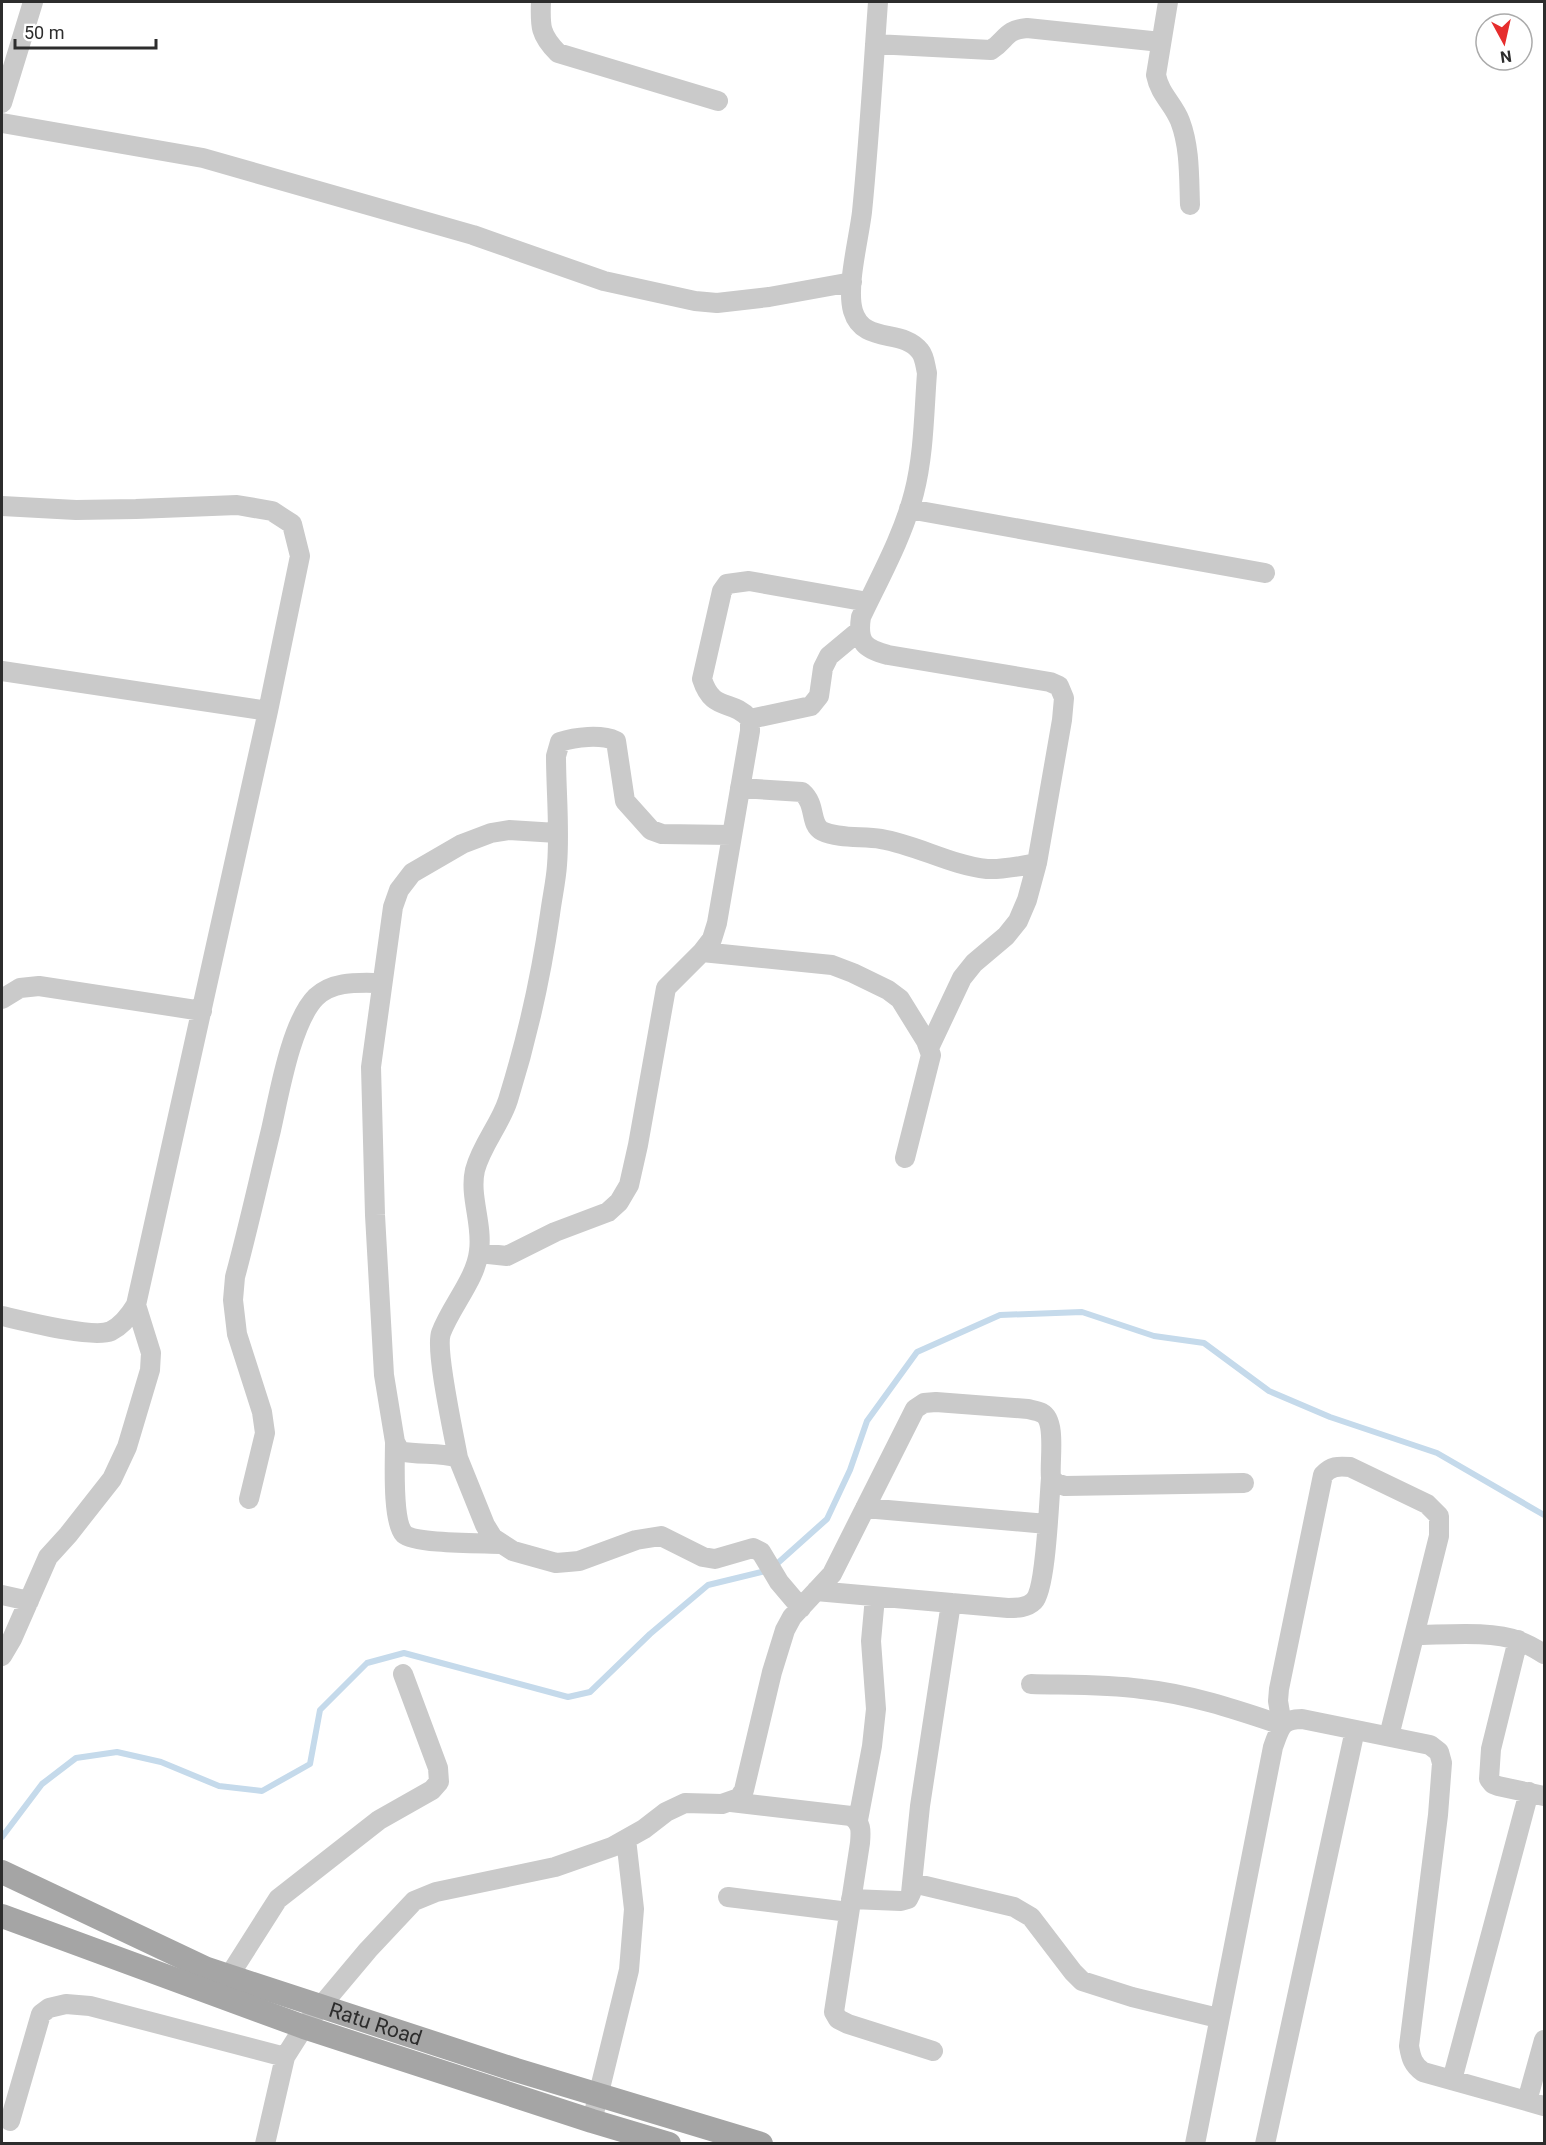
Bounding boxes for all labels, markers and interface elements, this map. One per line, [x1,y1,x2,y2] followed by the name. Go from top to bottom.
[15,12,156,50] scale bar
[1474,12,1534,72] north arrow
[24,22,64,43] text: 50 m
[1499,46,1513,67] text: N
[326,1998,425,2050] street label: Ratu Road

